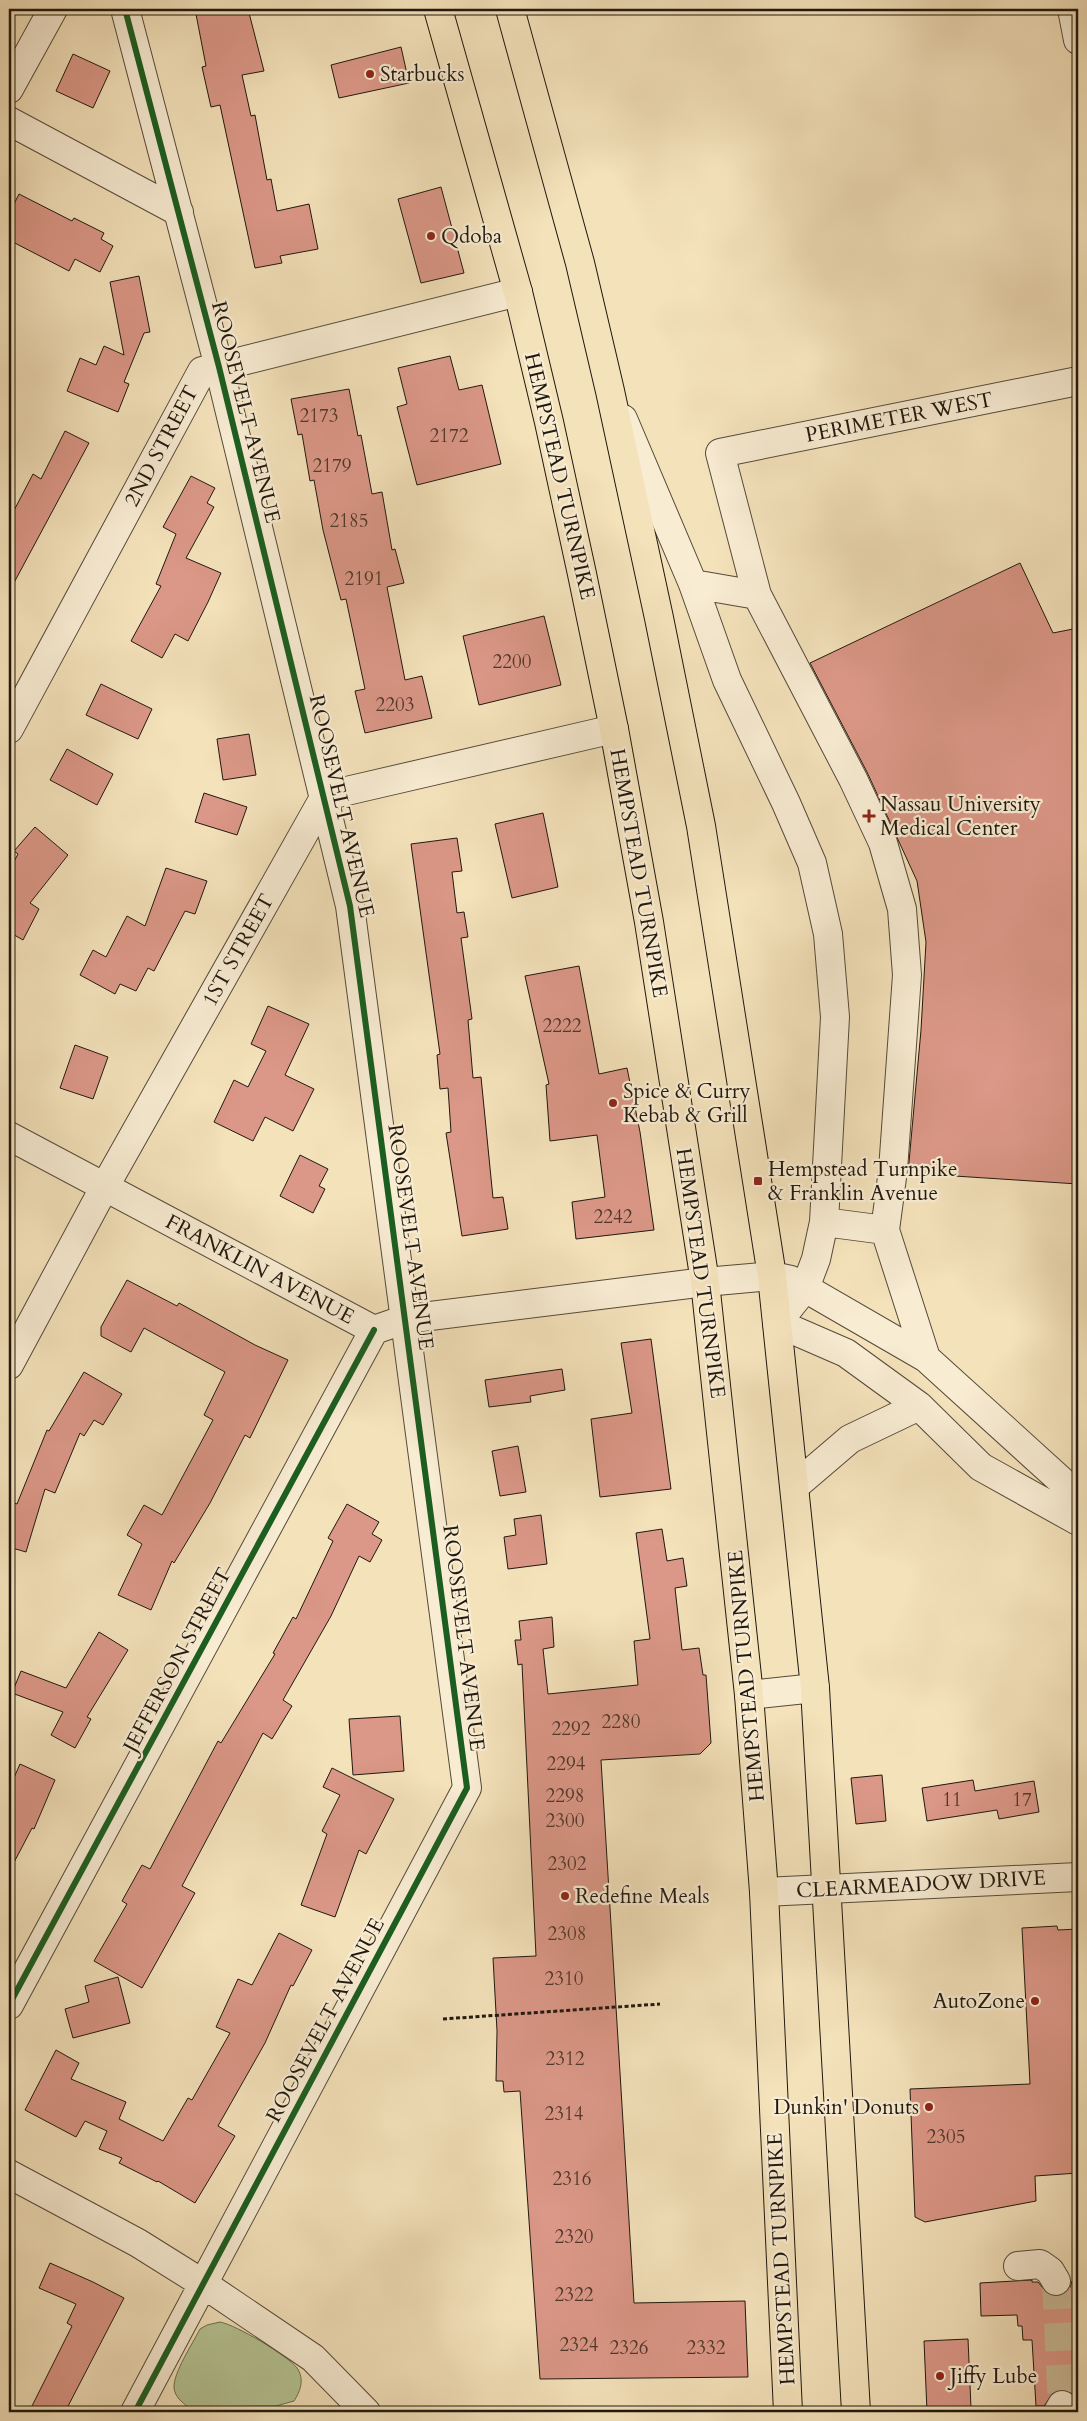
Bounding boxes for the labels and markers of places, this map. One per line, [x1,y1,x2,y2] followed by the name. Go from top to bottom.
[380,60,465,89] place label: Starbucks
[364,68,376,80] marker: Starbucks
[441,222,502,251] place label: Qdoba
[425,230,437,242] marker: Qdoba
[880,790,1041,843] place label: Nassau University Medical Center
[862,809,876,823] marker: Nassau University Medical Center
[623,1077,751,1130] place label: Spice & Curry Kebab & Grill
[607,1097,619,1109] marker: Spice & Curry Kebab & Grill
[768,1155,958,1208] place label: Hempstead Turnpike & Franklin Avenue
[752,1175,764,1187] marker: Hempstead Turnpike & Franklin Avenue
[575,1882,710,1911] place label: Redefine Meals
[559,1890,571,1902] marker: Redefine Meals
[933,1987,1025,2016] place label: AutoZone
[1029,1995,1041,2007] marker: AutoZone
[773,2093,919,2122] place label: Dunkin' Donuts
[923,2101,935,2113] marker: Dunkin' Donuts
[947,2362,1037,2391] place label: Jiffy Lube
[934,2370,946,2382] marker: Jiffy Lube

